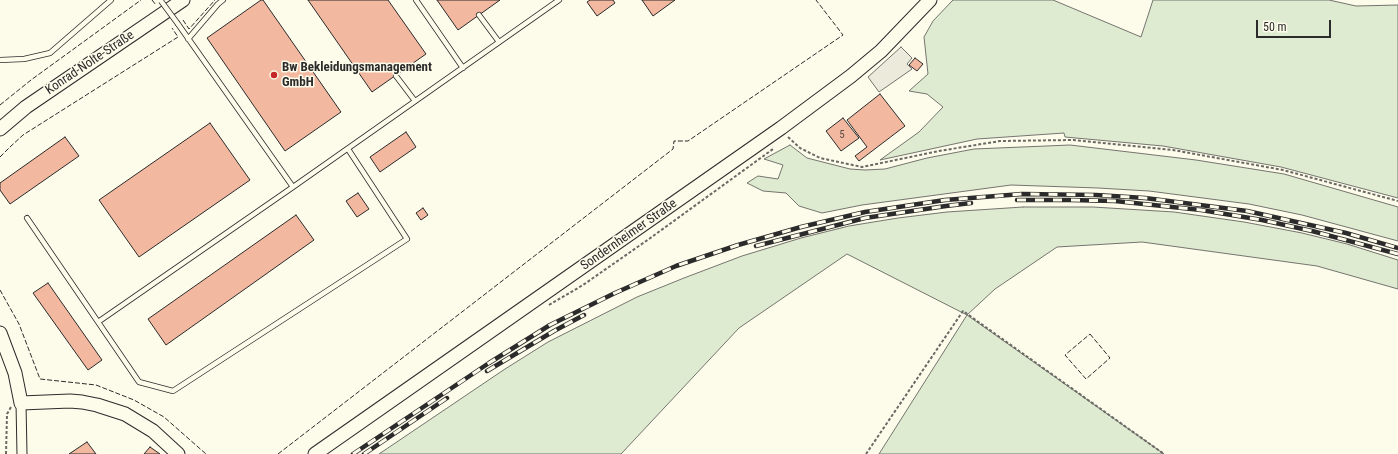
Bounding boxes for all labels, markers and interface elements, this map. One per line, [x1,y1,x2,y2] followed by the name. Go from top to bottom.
[1258,12,1333,38] scale bar
[1263,20,1287,34] text: 50 m
[43,28,137,98] street label: Konrad-Nolte-Straße
[282,60,432,91] place label: Bw Bekleidungsmanagement GmbH
[269,70,279,80] marker: Bw Bekleidungsmanagement GmbH
[839,128,845,142] house number: 5
[578,196,680,274] street label: Sondernheimer Straße

